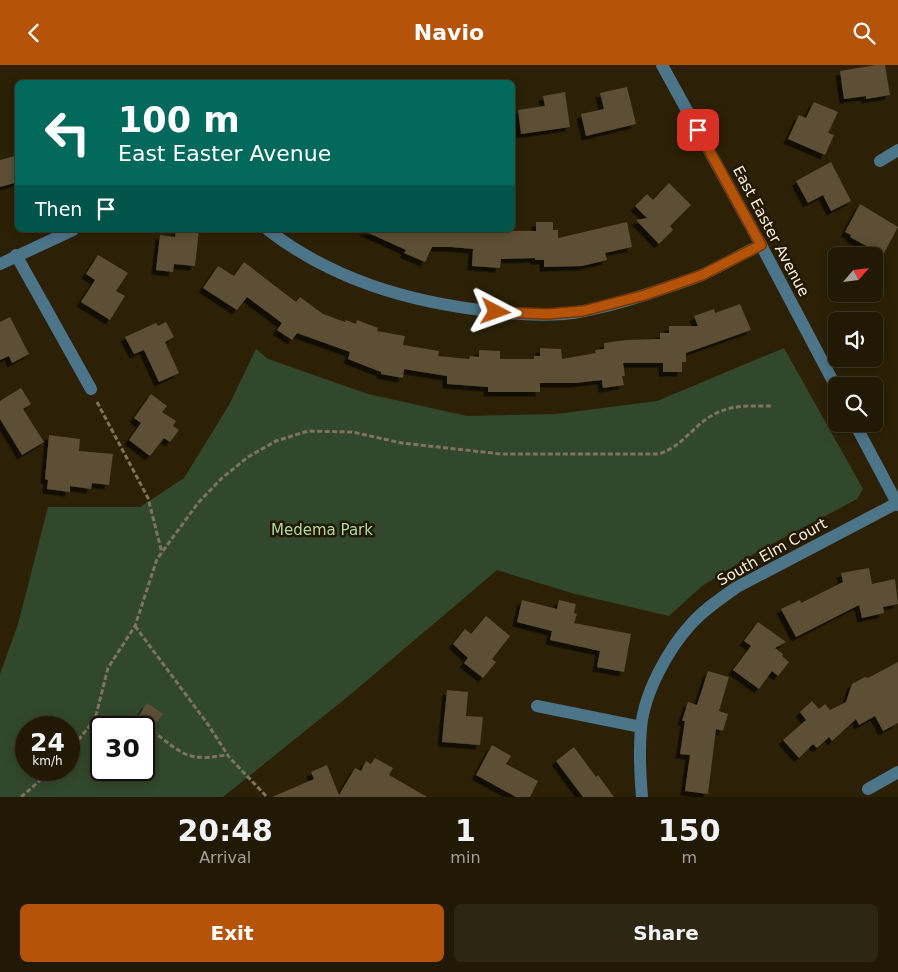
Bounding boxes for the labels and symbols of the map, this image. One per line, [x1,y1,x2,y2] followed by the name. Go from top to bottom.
[677,109,719,151] pin
[729,163,813,299] street label: East Easter Avenue
[828,247,882,303] north arrow
[469,285,521,337] position arrow
[714,514,830,590] street label: South Elm Court
[271,521,373,539] park label: Medema Park
[90,716,155,781] speed limit sign: 30

